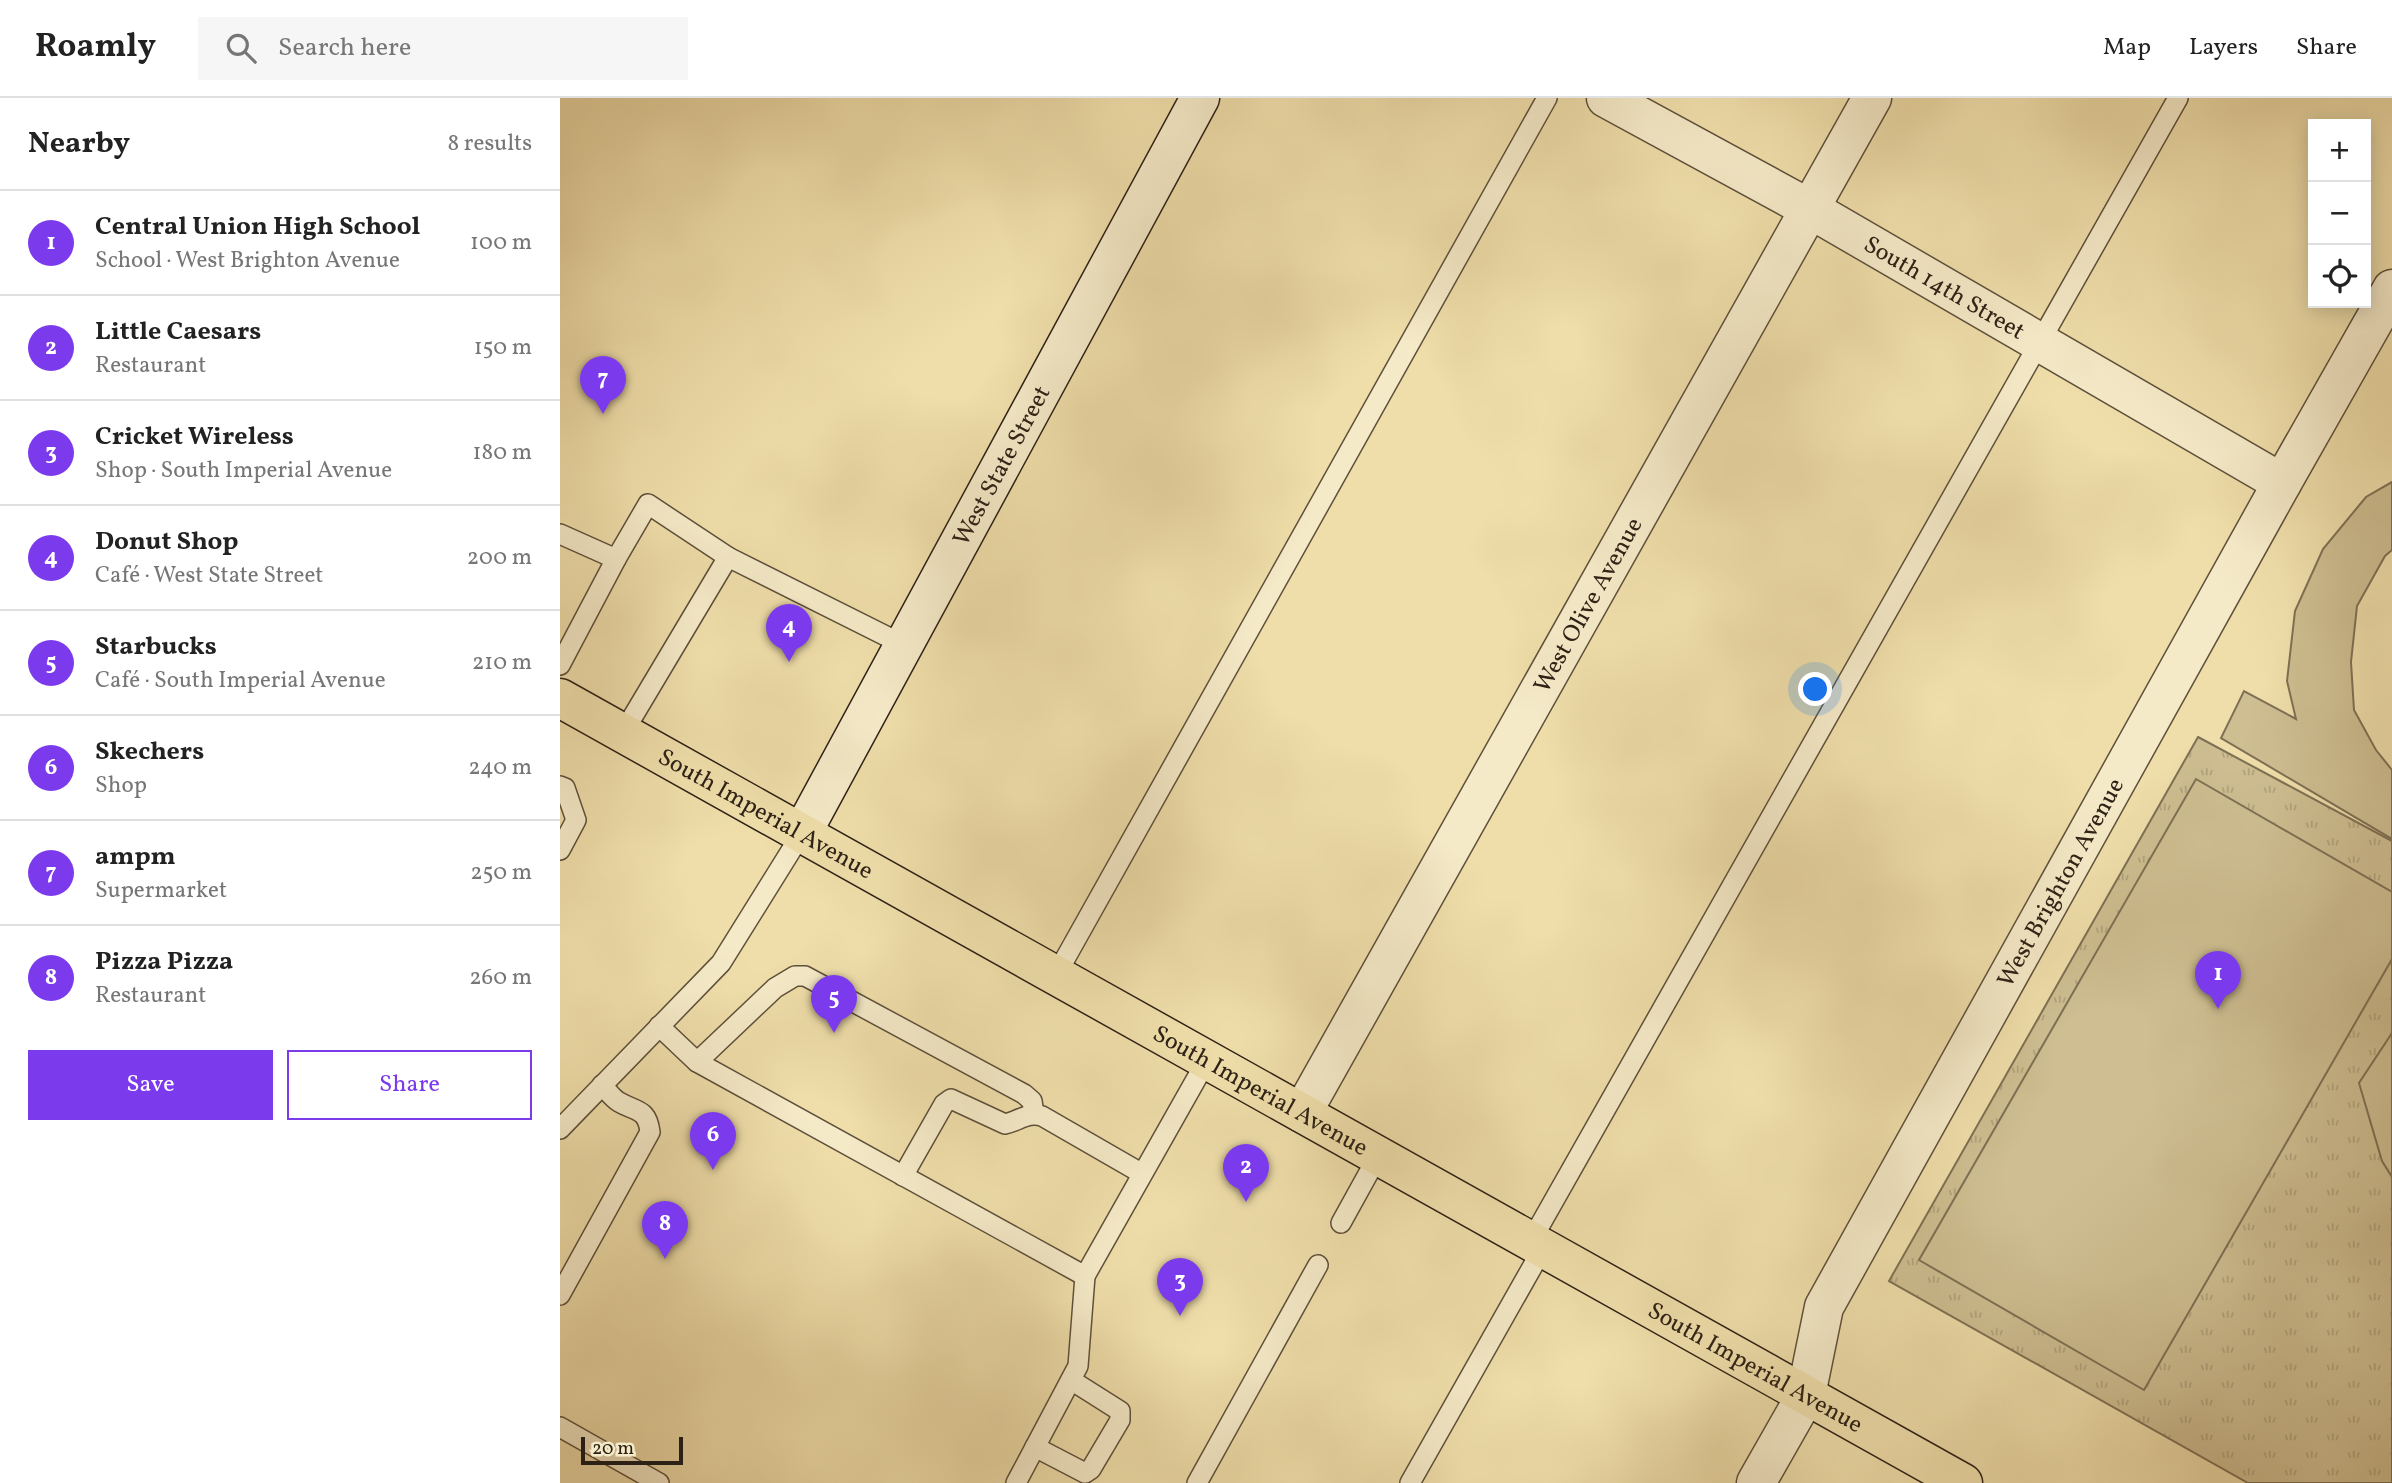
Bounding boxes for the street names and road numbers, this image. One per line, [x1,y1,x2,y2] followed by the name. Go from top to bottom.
[1857,229,2031,349] street label: South 14th Street
[946,380,1060,553] street label: West State Street
[1526,512,1652,700] street label: West Olive Avenue
[651,741,879,889] street label: South Imperial Avenue
[1990,772,2134,994] street label: West Brighton Avenue
[1146,1018,1374,1166] street label: South Imperial Avenue
[1641,1295,1868,1443] street label: South Imperial Avenue

